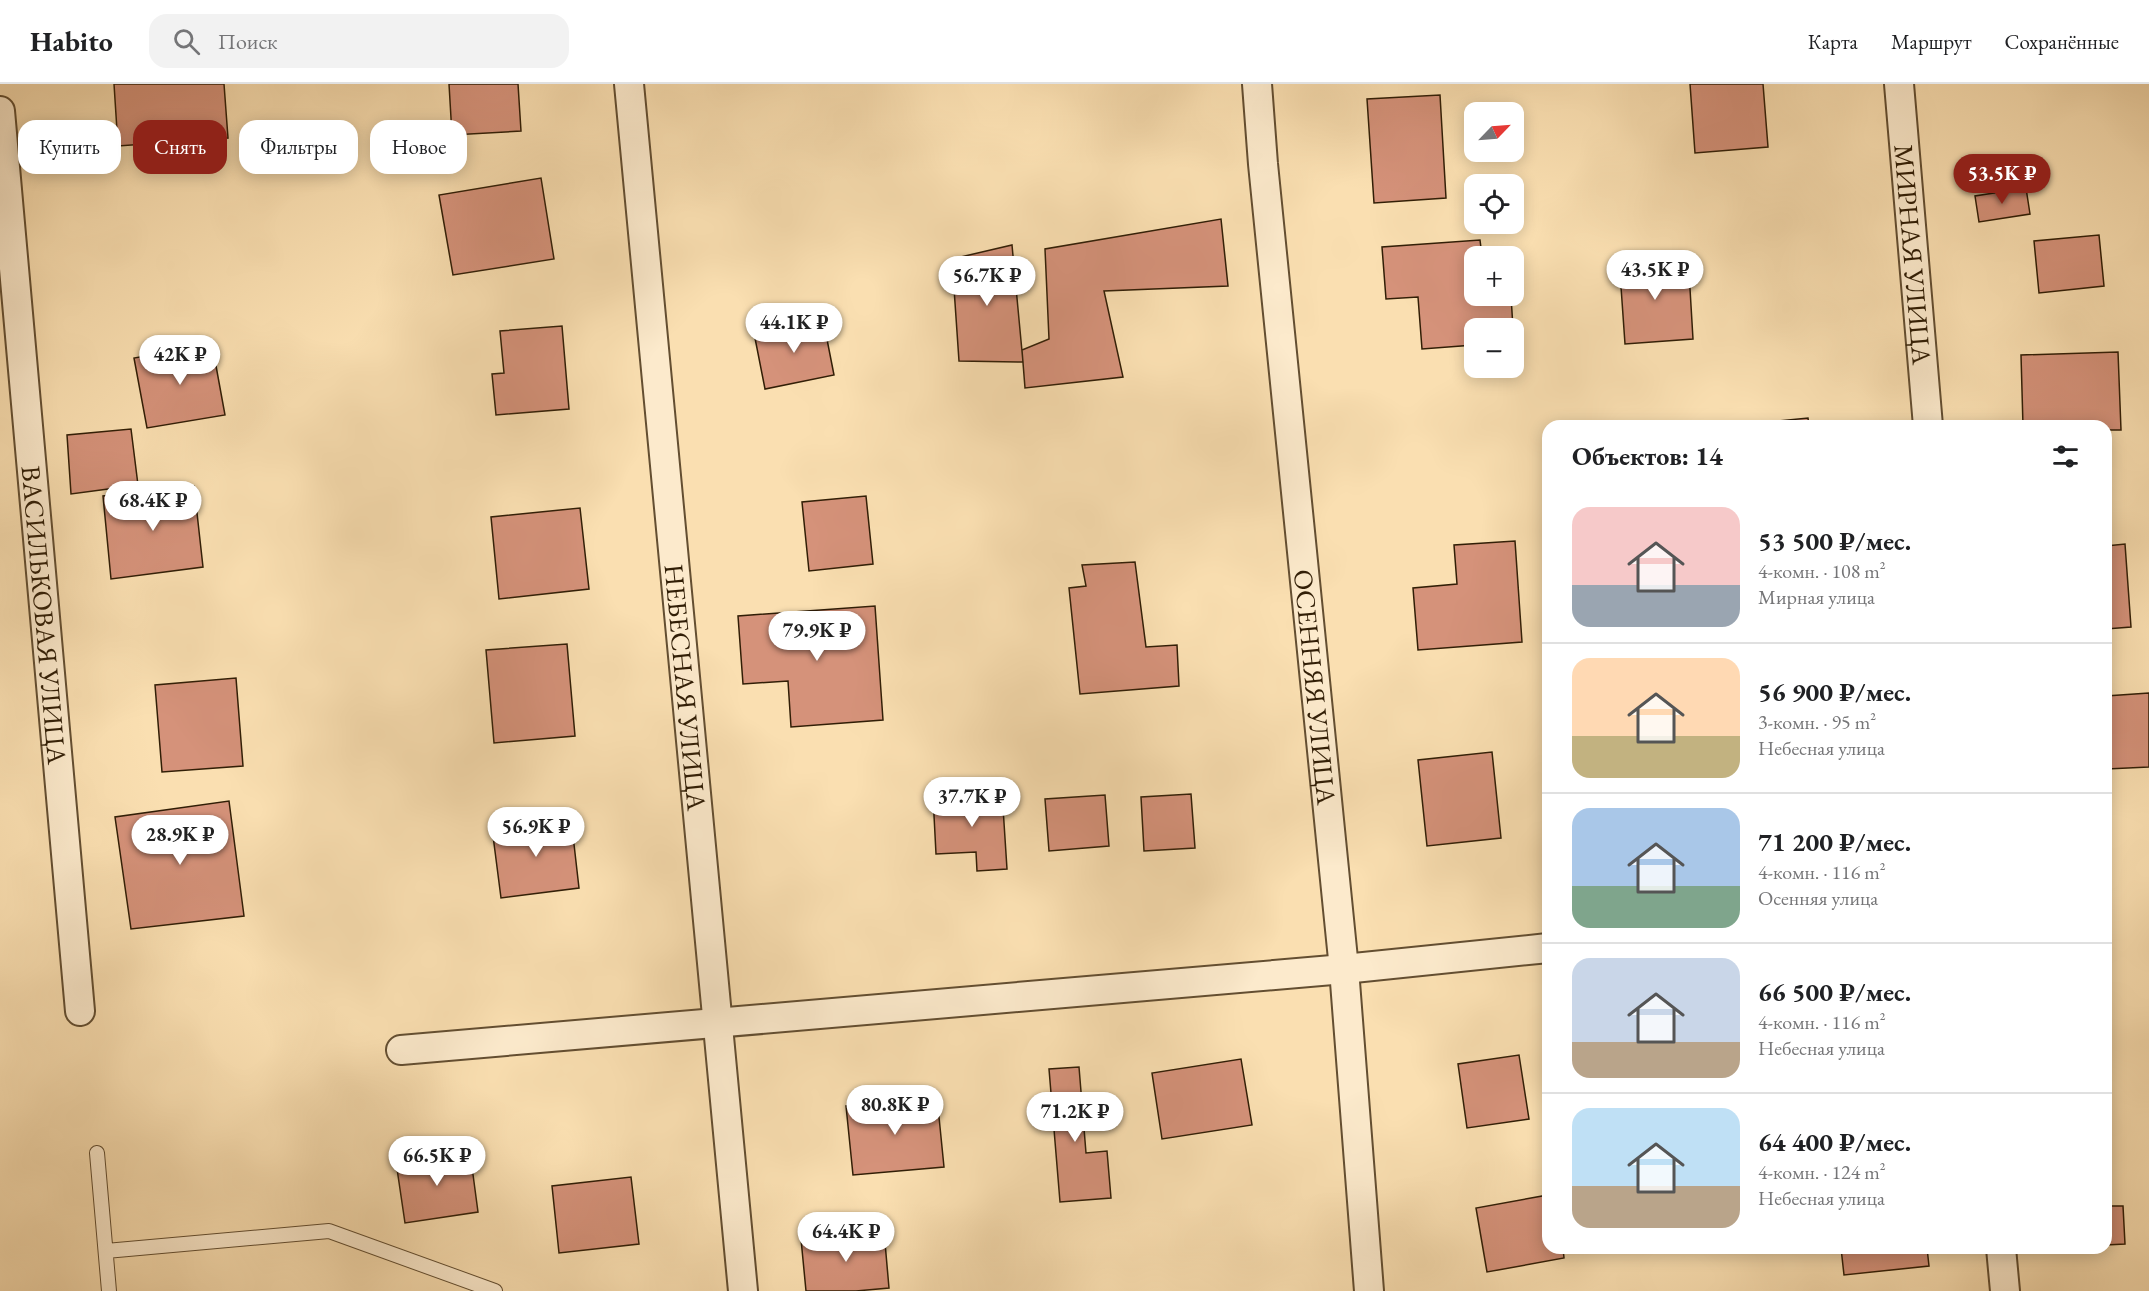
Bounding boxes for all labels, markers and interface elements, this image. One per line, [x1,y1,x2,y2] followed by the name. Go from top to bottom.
[149,14,569,68] search box
[30,23,113,59] text: Habito
[170,25,203,58] icon: search
[218,27,278,56] text: Поиск
[1808,28,1858,55] text: Карта
[1891,28,1972,55] text: Маршрут
[2005,28,2119,55] text: Сохранённые
[1464,102,1524,162] north arrow
[1464,102,1524,378] map controls
[18,120,121,174] chip: Купить
[133,120,227,174] chip: Снять
[239,120,358,174] chip: Фильтры
[370,120,467,174] chip: Новое
[1887,143,1940,366] street label: МИРНАЯ УЛИЦА
[1947,154,2057,205] pin: 53.5K ₽
[1968,160,2036,186] text: 53.5K ₽
[1464,174,1524,234] button: locate
[1464,246,1524,306] button: +
[1600,250,1710,301] pin: 43.5K ₽
[932,256,1042,307] pin: 56.7K ₽
[1621,256,1689,282] text: 43.5K ₽
[953,262,1021,288] text: 56.7K ₽
[739,303,849,354] pin: 44.1K ₽
[760,309,828,335] text: 44.1K ₽
[1464,318,1524,378] button: −
[138,335,222,386] pin: 42K ₽
[153,341,207,367] text: 42K ₽
[1572,439,1723,473] text: Объектов: 14
[2049,440,2082,473] icon: filters
[14,464,76,766] street label: ВАСИЛЬКОВАЯ УЛИЦА
[98,481,208,532] pin: 68.4K ₽
[119,487,187,513] text: 68.4K ₽
[1758,524,1911,558] text: 53 500 ₽/мес.
[1620,531,1692,603] icon: home
[1758,558,1886,584] text: 4-комн. · 108 m²
[657,563,715,812] street label: НЕБЕСНАЯ УЛИЦА
[1286,568,1345,807] street label: ОСЕННЯЯ УЛИЦА
[1758,584,1875,610] text: Мирная улица
[762,611,872,662] pin: 79.9K ₽
[783,617,851,643] text: 79.9K ₽
[1758,675,1911,709] text: 56 900 ₽/мес.
[1620,682,1692,754] icon: home
[1758,709,1876,735] text: 3-комн. · 95 m²
[1758,735,1885,761] text: Небесная улица
[917,777,1027,828] pin: 37.7K ₽
[938,783,1006,809] text: 37.7K ₽
[481,807,591,858] pin: 56.9K ₽
[502,813,570,839] text: 56.9K ₽
[125,815,235,866] pin: 28.9K ₽
[146,821,214,847] text: 28.9K ₽
[1758,825,1911,859] text: 71 200 ₽/мес.
[1620,832,1692,904] icon: home
[1758,859,1886,885] text: 4-комн. · 116 m²
[1758,885,1878,911] text: Осенняя улица
[1758,975,1911,1009] text: 66 500 ₽/мес.
[1620,982,1692,1054] icon: home
[1758,1009,1886,1035] text: 4-комн. · 116 m²
[1758,1035,1885,1061] text: Небесная улица
[840,1085,950,1136] pin: 80.8K ₽
[861,1091,929,1117] text: 80.8K ₽
[1020,1092,1130,1143] pin: 71.2K ₽
[1041,1098,1109,1124] text: 71.2K ₽
[1758,1125,1911,1159] text: 64 400 ₽/мес.
[1620,1132,1692,1204] icon: home
[382,1136,492,1187] pin: 66.5K ₽
[403,1142,471,1168] text: 66.5K ₽
[1758,1159,1886,1185] text: 4-комн. · 124 m²
[1758,1185,1885,1211] text: Небесная улица
[791,1212,901,1263] pin: 64.4K ₽
[812,1218,880,1244] text: 64.4K ₽

